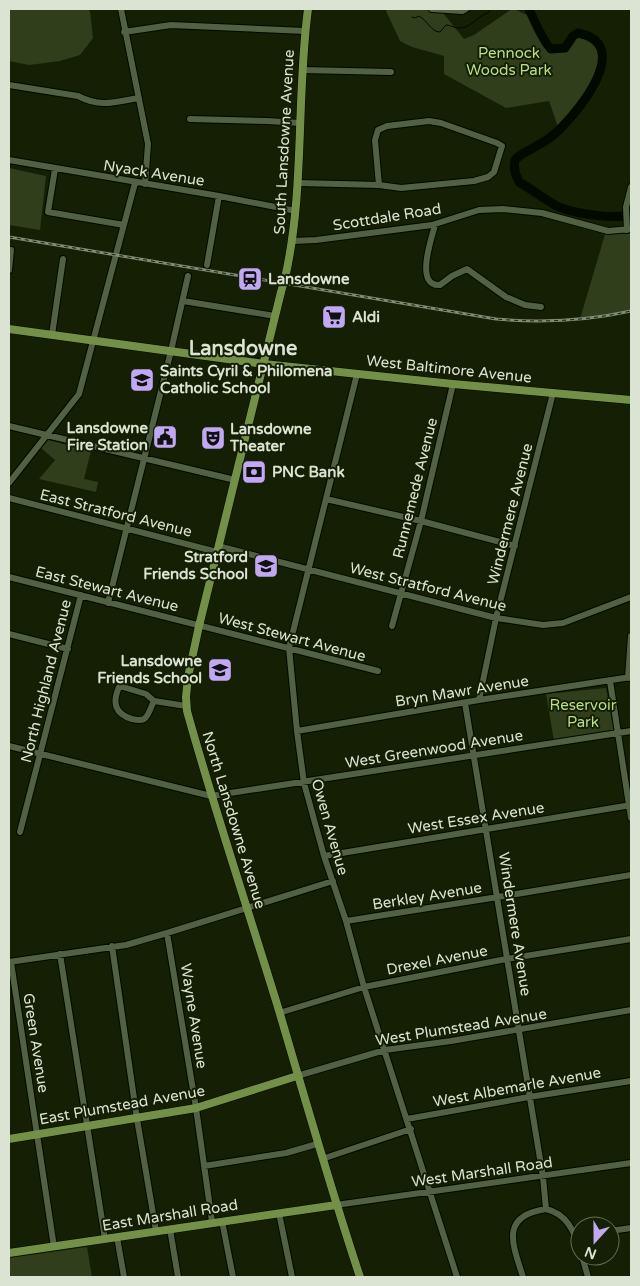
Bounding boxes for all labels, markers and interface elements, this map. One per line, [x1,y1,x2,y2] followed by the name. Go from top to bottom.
[466,44,552,79] park label: Pennock Woods Park
[270,49,298,235] street label: South Lansdowne Avenue
[102,156,206,190] street label: Nyack Avenue
[332,200,442,234] street label: Scottdale Road
[237,266,263,292] station icon: Lansdowne
[268,270,350,288] place label: Lansdowne
[321,304,347,330] supermarket icon: Aldi
[352,308,380,326] place label: Aldi
[189,337,297,361] district label: Lansdowne
[365,351,533,387] street label: West Baltimore Avenue
[160,362,332,397] place label: Saints Cyril & Philomena Catholic School
[129,367,155,393] school or university icon: Saints Cyril & Philomena Catholic School
[389,416,441,560] street label: Runnemede Avenue
[67,419,149,454] place label: Lansdowne Fire Station
[229,420,312,455] place label: Lansdowne Theater
[152,424,178,450] public building icon: Lansdowne Fire Station
[200,425,226,451] theatre icon: Lansdowne Theater
[484,441,536,587] street label: Windermere Avenue
[241,459,267,485] bank icon: PNC Bank
[272,463,345,481] place label: PNC Bank
[38,485,194,541] street label: East Stratford Avenue
[143,548,248,583] place label: Stratford Friends School
[253,553,279,579] school or university icon: Stratford Friends School
[348,559,508,615] street label: West Stratford Avenue
[34,562,180,616] street label: East Stewart Avenue
[17,598,75,764] street label: North Highland Avenue
[216,609,368,665] street label: West Stewart Avenue
[97,652,203,687] place label: Lansdowne Friends School
[207,657,233,683] school or university icon: Lansdowne Friends School
[394,672,530,710] street label: Bryn Mawr Avenue
[549,696,617,731] park label: Reservoir Park
[344,726,524,772] street label: West Greenwood Avenue
[198,729,270,911] street label: North Lansdowne Avenue
[308,777,352,877] street label: Owen Avenue
[407,798,545,838] street label: West Essex Avenue
[495,851,535,997] street label: Windermere Avenue
[371,878,483,914] street label: Berkley Avenue
[385,941,489,979] street label: Drexel Avenue
[177,962,211,1070] street label: Wayne Avenue
[19,992,53,1094] street label: Green Avenue
[374,1005,548,1049] street label: West Plumstead Avenue
[432,1063,602,1111] street label: West Albemarle Avenue
[38,1082,206,1128] street label: East Plumstead Avenue
[410,1153,554,1191] street label: West Marshall Road
[101,1195,239,1235] street label: East Marshall Road
[570,1216,620,1266] north arrow
[582,1243,599,1263] text: N

